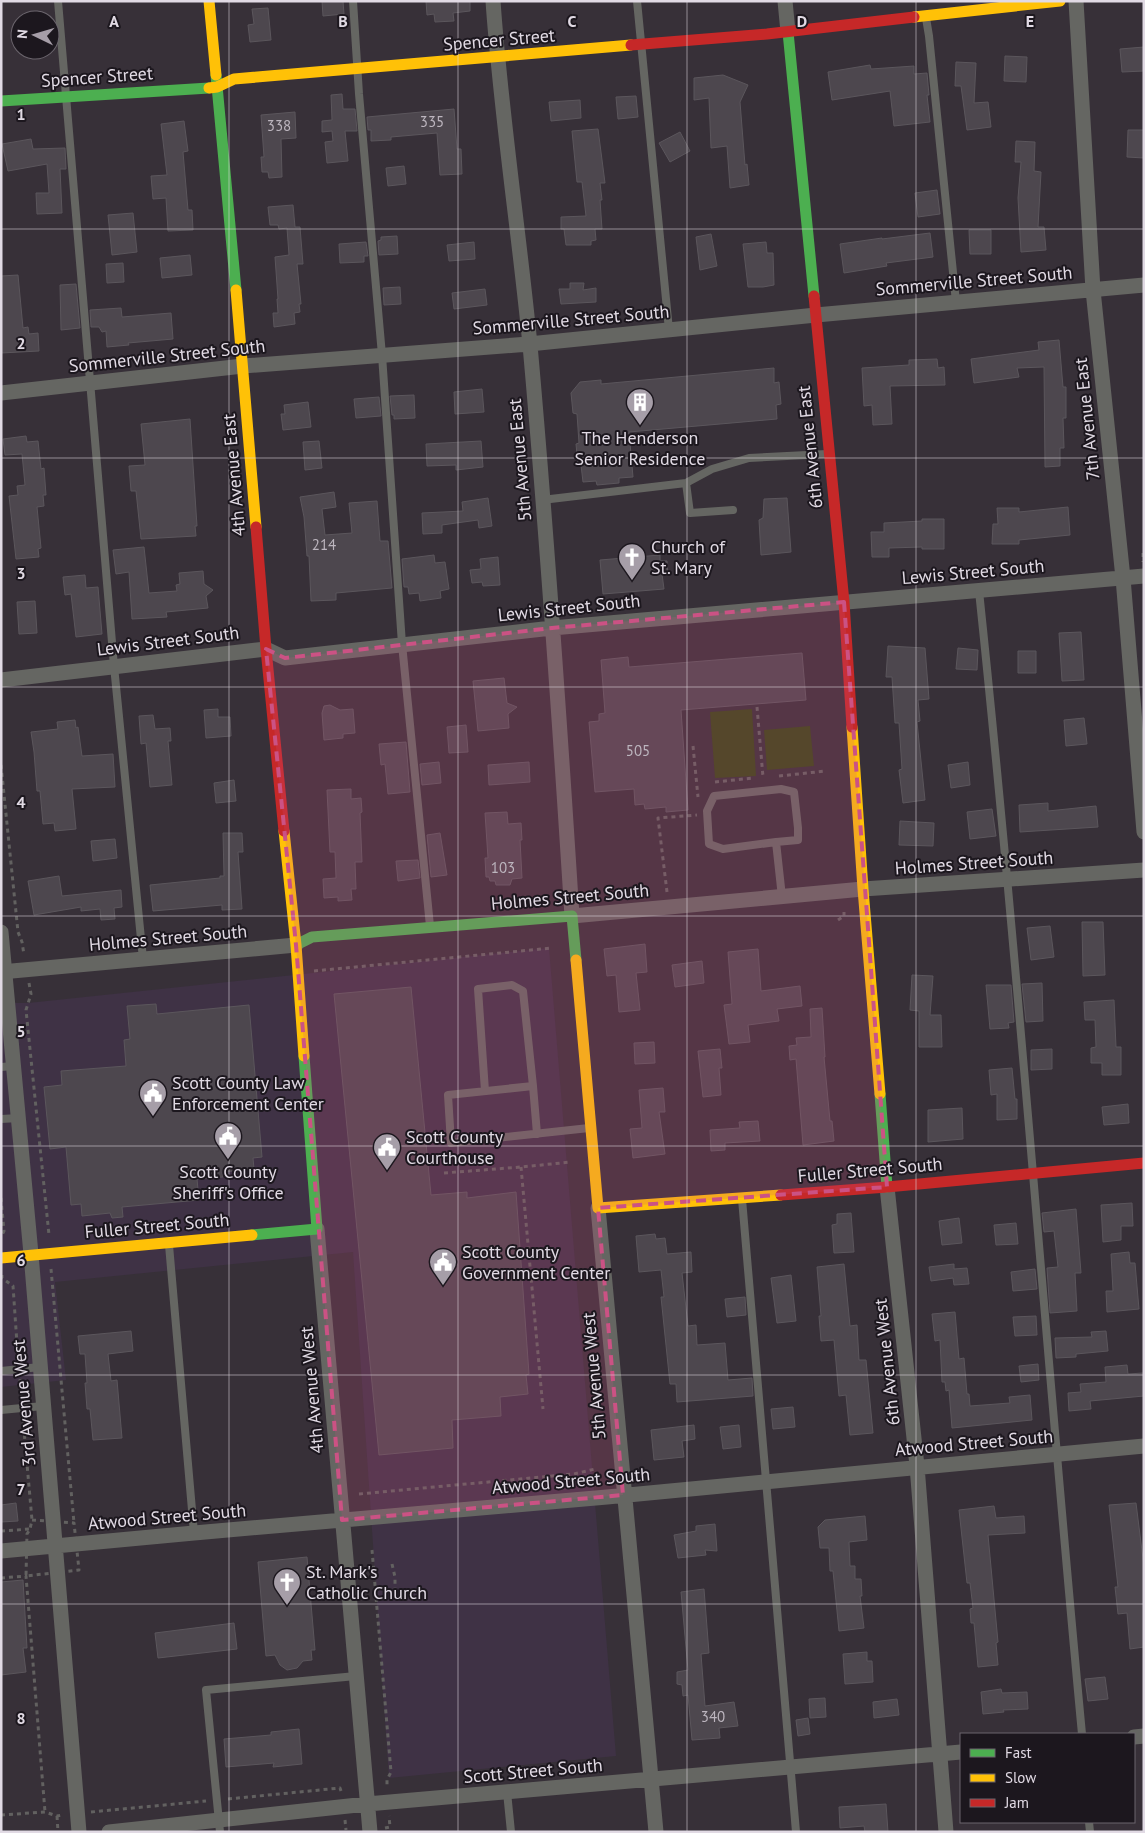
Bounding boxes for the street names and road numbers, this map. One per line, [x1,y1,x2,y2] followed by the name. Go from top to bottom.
[442,23,556,56] street label: Spencer Street
[40,61,154,92] street label: Spencer Street
[875,260,1073,301] street label: Sommerville Street South
[472,299,670,340] street label: Sommerville Street South
[68,334,266,377] street label: Sommerville Street South
[1069,357,1104,481] street label: 7th Avenue East
[792,385,827,510] street label: 6th Avenue East
[503,398,536,522] street label: 5th Avenue East
[217,413,250,537] street label: 4th Avenue East
[901,554,1045,589] street label: Lewis Street South
[497,589,641,626] street label: Lewis Street South
[95,620,240,661] street label: Lewis Street South
[894,845,1054,880] street label: Holmes Street South
[490,878,650,915] street label: Holmes Street South
[88,919,248,956] street label: Holmes Street South
[797,1152,943,1187] street label: Fuller Street South
[84,1208,230,1243] street label: Fuller Street South
[868,1297,905,1427] street label: 6th Avenue West
[576,1311,611,1441] street label: 5th Avenue West
[294,1325,329,1455] street label: 4th Avenue West
[6,1339,41,1468] street label: 3rd Avenue West
[894,1424,1054,1461] street label: Atwood Street South
[491,1462,651,1499] street label: Atwood Street South
[87,1498,247,1535] street label: Atwood Street South
[462,1753,603,1788] street label: Scott Street South

